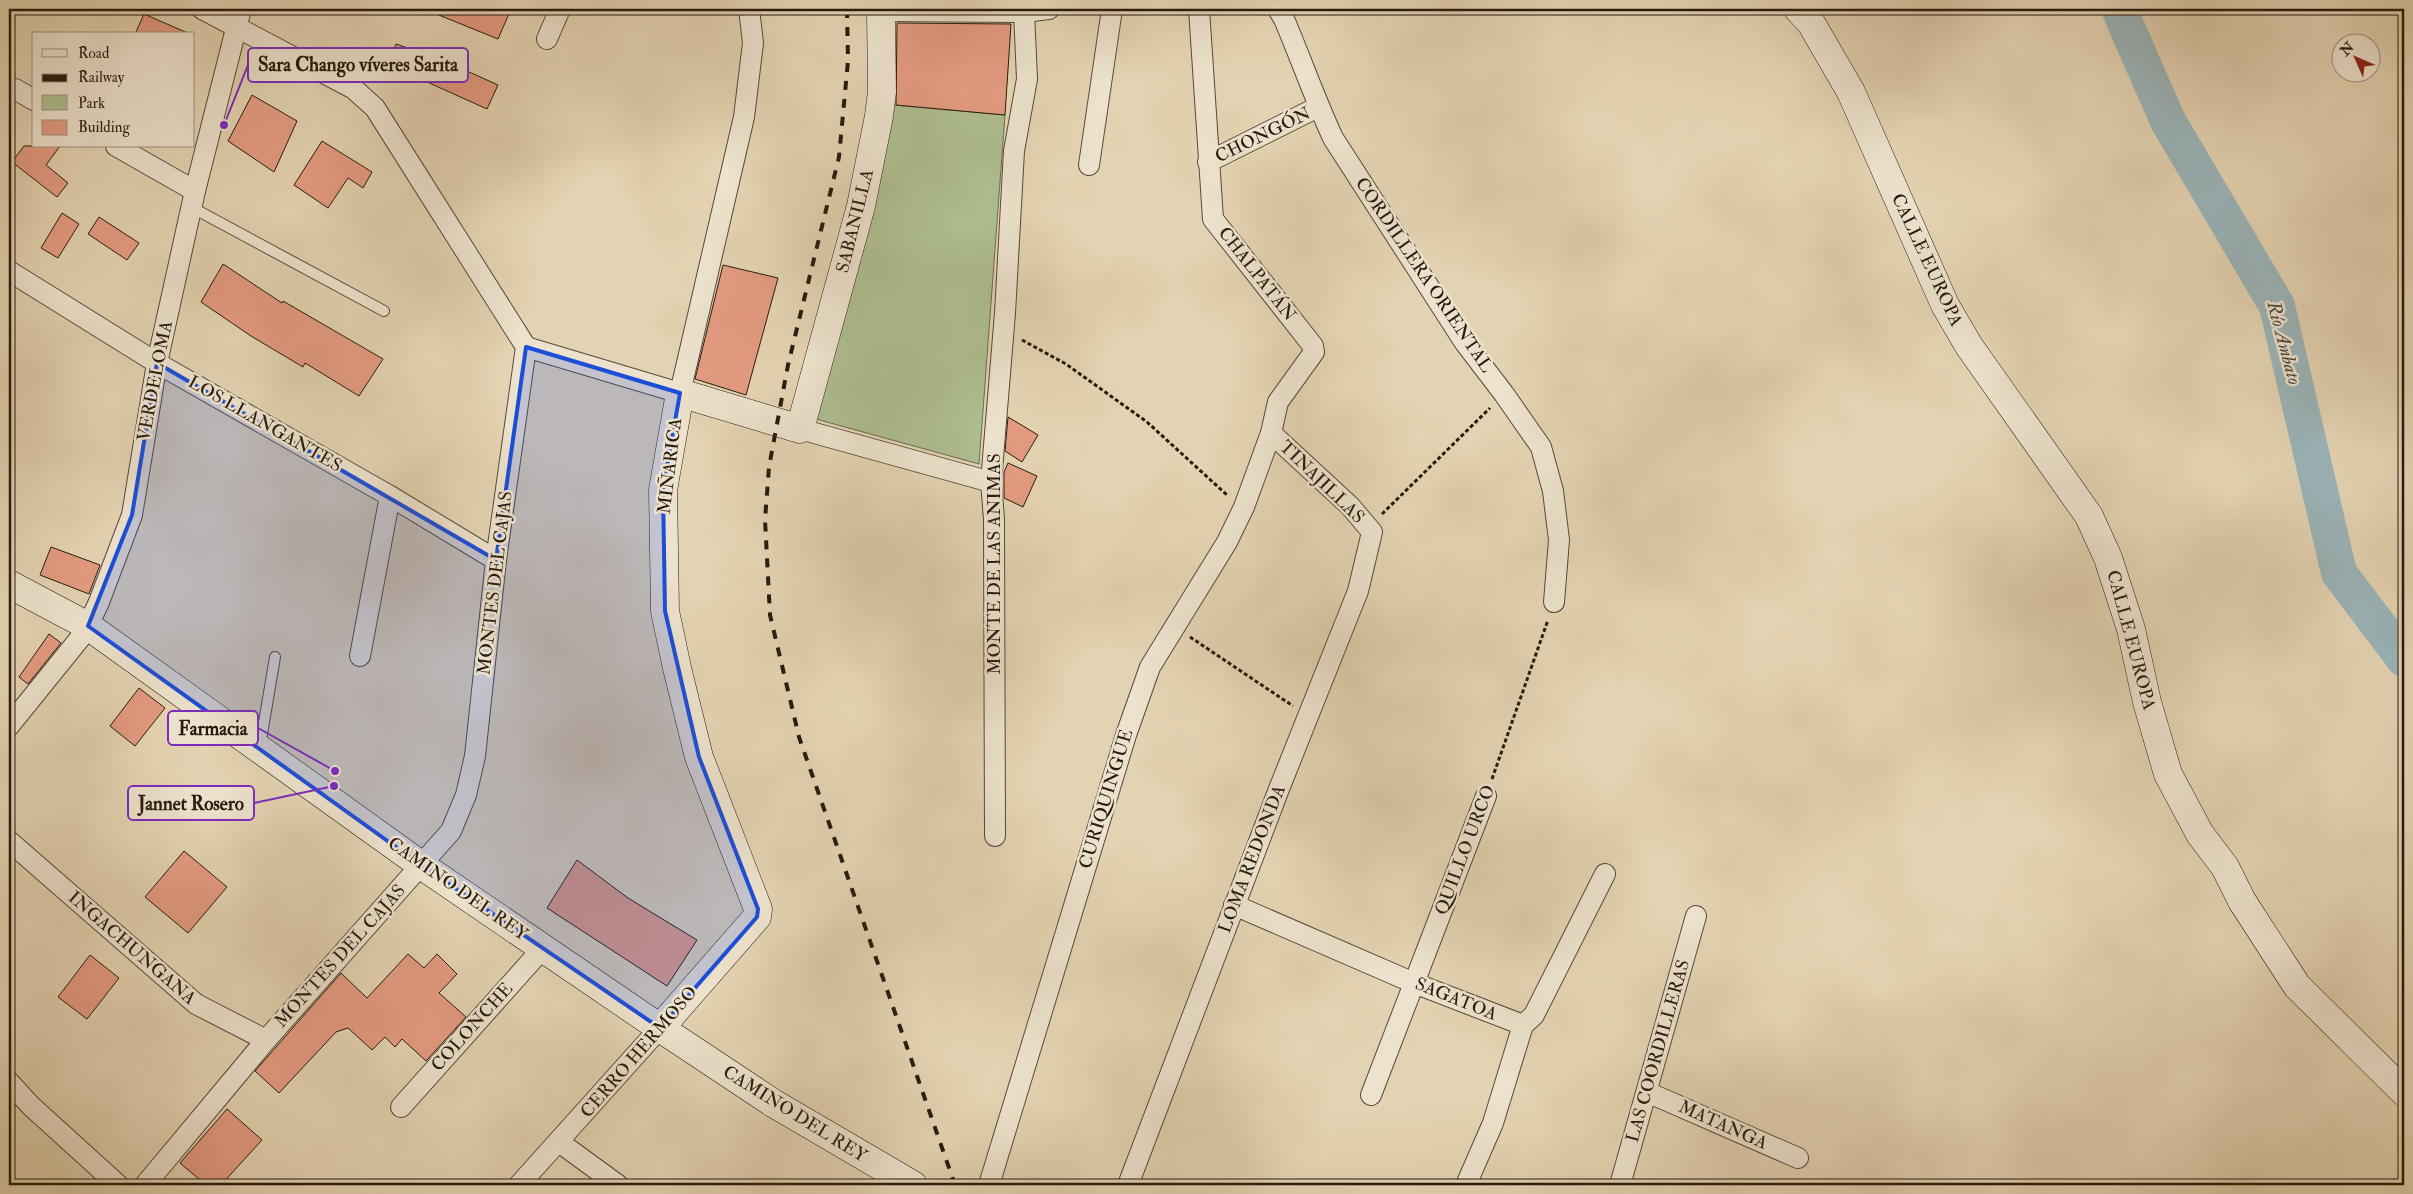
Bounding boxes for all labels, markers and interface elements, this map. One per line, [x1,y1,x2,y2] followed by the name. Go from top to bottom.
[32,32,195,148] legend
[2330,32,2380,82] north arrow
[2336,38,2358,60] text: N
[78,44,110,63] text: Road
[248,48,468,82] callout: Sara Chango víveres Sarita
[258,53,459,78] text: Sara Chango víveres Sarita
[78,68,125,87] text: Railway
[78,94,105,113] text: Park
[1211,102,1315,168] street label: CHONGÓN
[78,118,130,137] text: Building
[831,166,879,275] street label: SABANILLA
[1350,173,1498,377] street label: CORDILLERA ORIENTAL
[1886,190,1968,331] street label: CALLE EUROPA
[1213,222,1301,326] street label: CHALPATÁN
[2261,298,2307,388] water label: Río Ambato
[132,318,178,443] street label: VERDELOMA
[184,370,346,478] street label: LOS LLANGANTES
[653,416,687,515] street label: MIÑARICA
[1274,436,1370,528] street label: TINAJILLAS
[983,453,1006,675] street label: MONTE DE LAS ANIMAS
[472,490,518,676] street label: MONTES DEL CAJAS
[2101,567,2161,713] street label: CALLE EUROPA
[168,711,258,745] callout: Farmacia
[178,717,249,741] text: Farmacia
[1074,726,1138,872] street label: CURIQUINGUE
[1213,781,1291,936] street label: LOMA REDONDA
[1430,782,1500,918] street label: QUILLO URCO
[128,786,254,820] callout: Jannet Rosero
[137,792,244,816] text: Jannet Rosero
[383,832,533,946] street label: CAMINO DEL REY
[270,880,410,1032] street label: MONTES DEL CAJAS
[63,886,201,1010] street label: INGACHUNGANA
[1621,957,1695,1145] street label: LAS COORDILLERAS
[1412,972,1501,1026] street label: SAGATOA
[426,978,518,1076] street label: COLONCHE
[575,981,703,1123] street label: CERRO HERMOSO
[718,1060,872,1168] street label: CAMINO DEL REY
[1675,1095,1772,1155] street label: MATANGA

